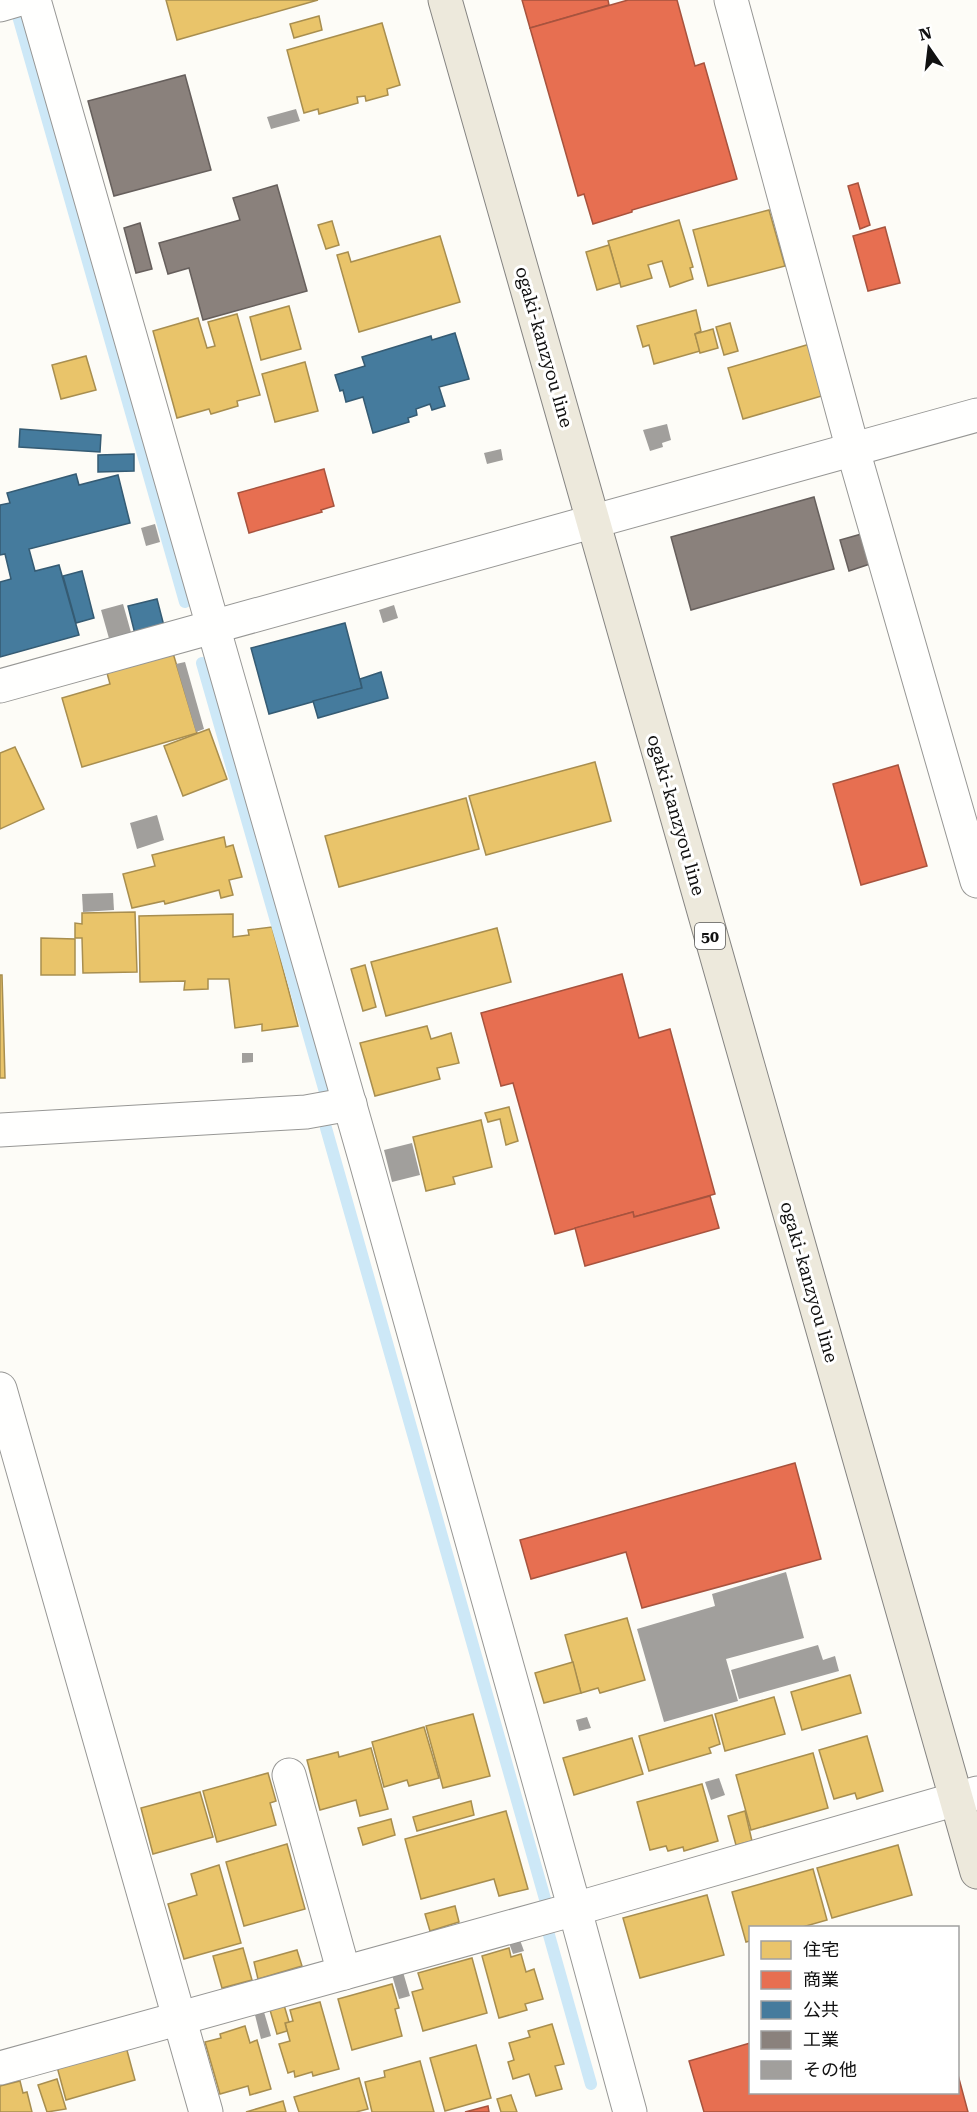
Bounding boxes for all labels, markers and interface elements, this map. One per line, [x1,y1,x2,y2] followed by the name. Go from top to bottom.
[899,18,959,78] north arrow
[917,23,934,45] text: N
[511,264,578,430] street label: ogaki-kanzyou line
[643,732,710,898] street label: ogaki-kanzyou line
[695,923,725,949] road number: 50
[776,1199,843,1365] street label: ogaki-kanzyou line
[749,1926,959,2094] legend
[803,1939,839,1960] text: 住宅
[803,1969,839,1990] text: 商業
[803,1999,839,2020] text: 公共
[803,2029,839,2050] text: 工業
[803,2059,857,2080] text: その他

